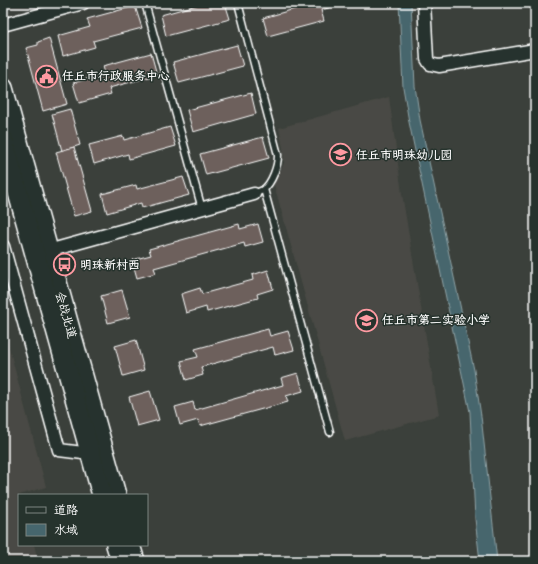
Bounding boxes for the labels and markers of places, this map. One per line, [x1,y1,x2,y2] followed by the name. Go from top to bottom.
[34,63,60,89] public building icon: 任丘市行政服务中心
[62,68,170,84] place label: 任丘市行政服务中心
[327,142,353,168] school or university icon: 任丘市明珠幼儿园
[356,147,452,163] place label: 任丘市明珠幼儿园
[51,252,77,278] bus stop icon: 明珠新村西
[80,257,140,273] place label: 明珠新村西
[354,307,380,333] school or university icon: 任丘市第二实验小学
[382,312,490,328] place label: 任丘市第二实验小学

